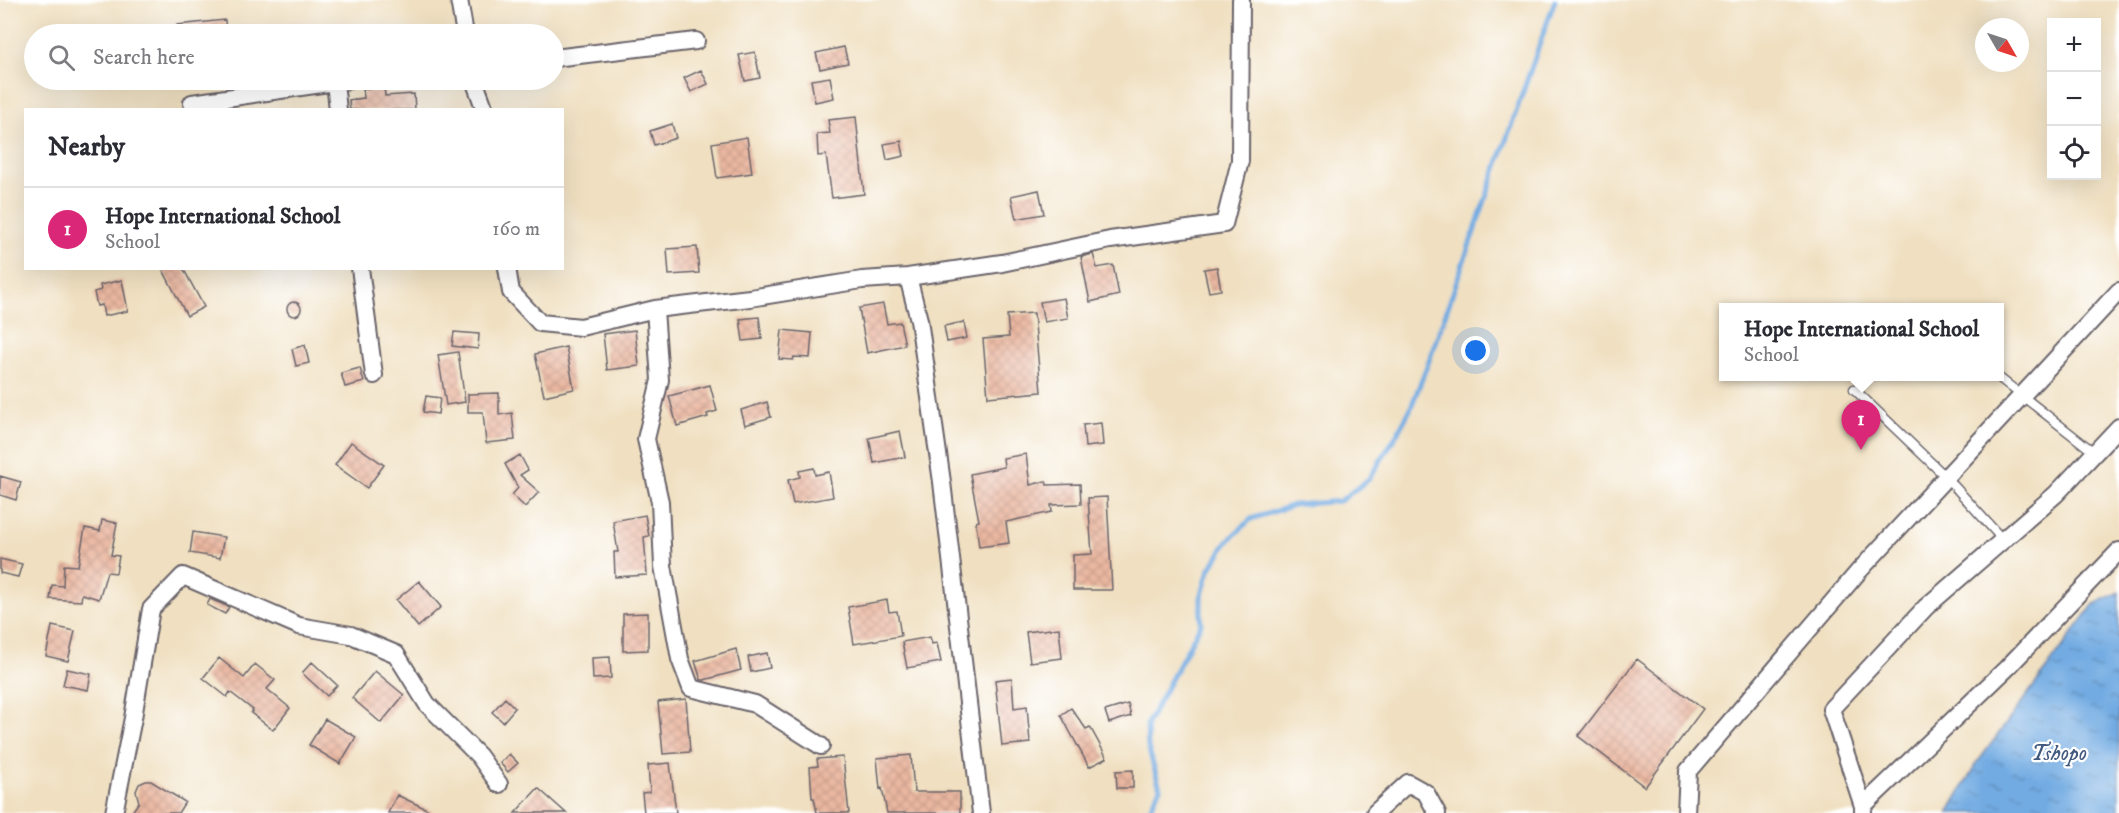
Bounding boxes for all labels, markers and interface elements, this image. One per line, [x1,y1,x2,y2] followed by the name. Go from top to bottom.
[1975,18,2029,72] north arrow
[2047,18,2101,180] map controls
[2047,18,2101,72] button: +
[24,24,564,90] search box
[45,41,78,74] icon: search
[93,44,195,71] text: Search here
[2047,72,2101,126] button: −
[2047,126,2101,180] button: locate
[48,131,125,164] text: Nearby
[105,203,340,230] text: Hope International School
[64,217,71,242] text: 1
[492,217,540,242] text: 160 m
[105,230,160,255] text: School
[1719,303,2004,381] popup
[1744,316,1979,343] text: Hope International School
[1461,336,1490,365] your location
[1744,343,1799,368] text: School
[1842,400,1880,450] pin: 1
[2031,740,2087,767] water label: Tshopo

